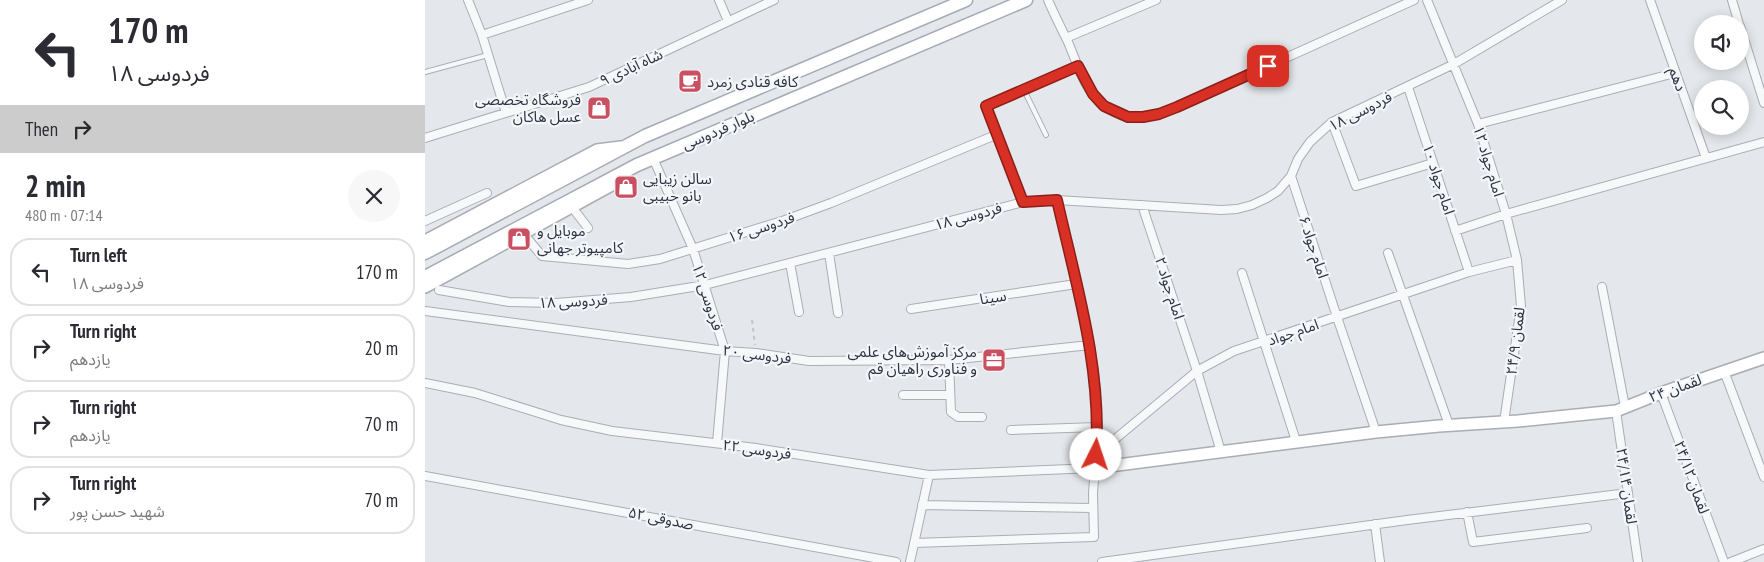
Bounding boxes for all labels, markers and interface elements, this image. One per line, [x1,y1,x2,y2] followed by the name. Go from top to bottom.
[108,7,189,53] text: 170 m
[1694,15,1749,135] map controls
[1694,15,1749,70] button: sound
[25,20,90,85] icon: left
[596,44,666,90] street label: شاه آبادی ۹
[1247,45,1289,87] pin
[1254,52,1282,80] icon: arrive
[108,59,210,87] text: فردوسی ۱۸
[1663,64,1691,94] street label: دهم
[677,68,703,94] cafe icon: کافه قنادی زمرد
[707,72,799,91] place label: کافه قنادی زمرد
[1694,80,1749,135] button: search
[1325,87,1395,135] street label: فردوسی ۱۸
[475,90,581,126] place label: فروشگاه تخصصی عسل هاکان
[586,95,612,121] shop icon: فروشگاه تخصصی عسل هاکان
[679,106,757,154] street label: بلوار فردوسی
[68,115,96,143] icon: right
[25,117,58,141] text: Then
[1467,123,1509,199] street label: امام جواد ۱۲
[1417,141,1459,217] street label: امام جواد ۱۰
[25,166,86,205] text: 2 min
[643,169,712,205] place label: سالن زیبایی بانو حبیبی
[348,170,400,222] button: close
[613,174,639,200] shop icon: سالن زیبایی بانو حبیبی
[932,198,1004,234] street label: فردوسی ۱۸
[25,205,103,225] text: 480 m · 07:14
[725,207,797,247] street label: فردوسی ۱۶
[1293,213,1333,281] street label: امام جواد ۶
[537,221,624,258] place label: موبایل و کامپیوتر جهانی
[506,226,532,252] shop icon: موبایل و کامپیوتر جهانی
[70,243,127,267] text: Turn left
[1149,254,1189,322] street label: امام جواد ۲
[27,258,55,286] icon: left
[356,260,398,284] text: 170 m
[688,261,728,333] street label: فردوسی ۱۲
[70,273,144,293] text: فردوسی ۱۸
[978,285,1008,308] street label: سینا
[538,290,608,312] street label: فردوسی ۱۸
[1501,306,1529,376] street label: لقمان ۲۴/۹
[1265,314,1322,351] street label: امام جواد
[70,319,136,343] text: Turn right
[27,334,55,362] icon: right
[365,336,398,360] text: 20 m
[721,340,793,368] street label: فردوسی ۲۰
[848,342,977,380] place label: مرکز آموزش‌های علمی و فناوری راهیان قم
[981,347,1007,373] office icon: مرکز آموزش‌های علمی و فناوری راهیان قم
[70,349,111,369] text: یازدهم
[1646,370,1704,406] street label: لقمان ۲۴
[70,395,136,419] text: Turn right
[27,410,55,438] icon: right
[365,412,398,436] text: 70 m
[70,425,111,445] text: یازدهم
[1069,428,1121,480] position arrow
[721,435,793,463] street label: فردوسی ۲۲
[1670,438,1714,516] street label: لقمان ۲۴/۱۲
[1612,447,1642,525] street label: لقمان ۲۴/۱۴
[70,471,136,495] text: Turn right
[27,486,55,514] icon: right
[365,488,398,512] text: 70 m
[70,501,165,521] text: شهید حسن پور
[627,502,695,534] street label: صدوقی ۵۲

